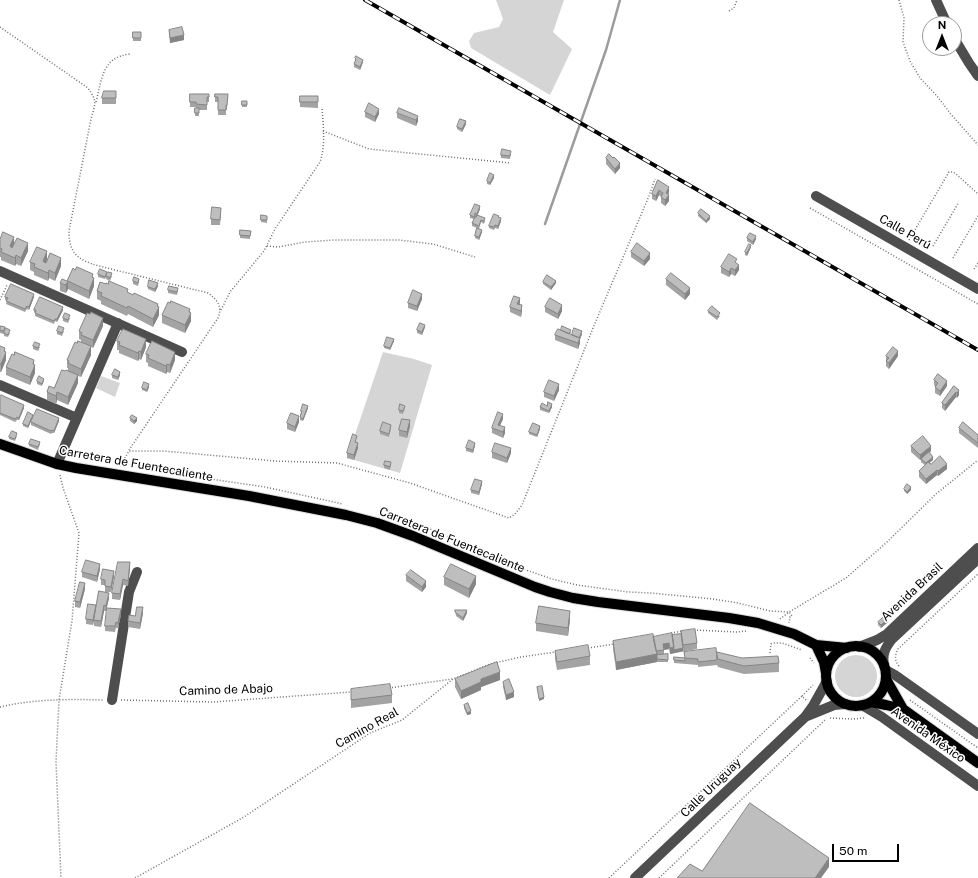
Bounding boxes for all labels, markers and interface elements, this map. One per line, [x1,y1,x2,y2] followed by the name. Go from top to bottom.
[922,16,962,56] north arrow
[938,19,946,31] text: N
[877,211,933,253] street label: Calle Perú
[58,443,214,485] street label: Carretera de Fuentecaliente
[377,504,527,576] street label: Carretera de Fuentecaliente
[878,560,946,624] street label: Avenida Brasil
[179,681,273,699] street label: Camino de Abajo
[888,704,968,766] street label: Avenida México
[333,705,401,751] street label: Camino Real
[678,756,744,820] street label: Calle Uruguay
[834,836,901,862] scale bar
[839,844,867,858] text: 50 m

